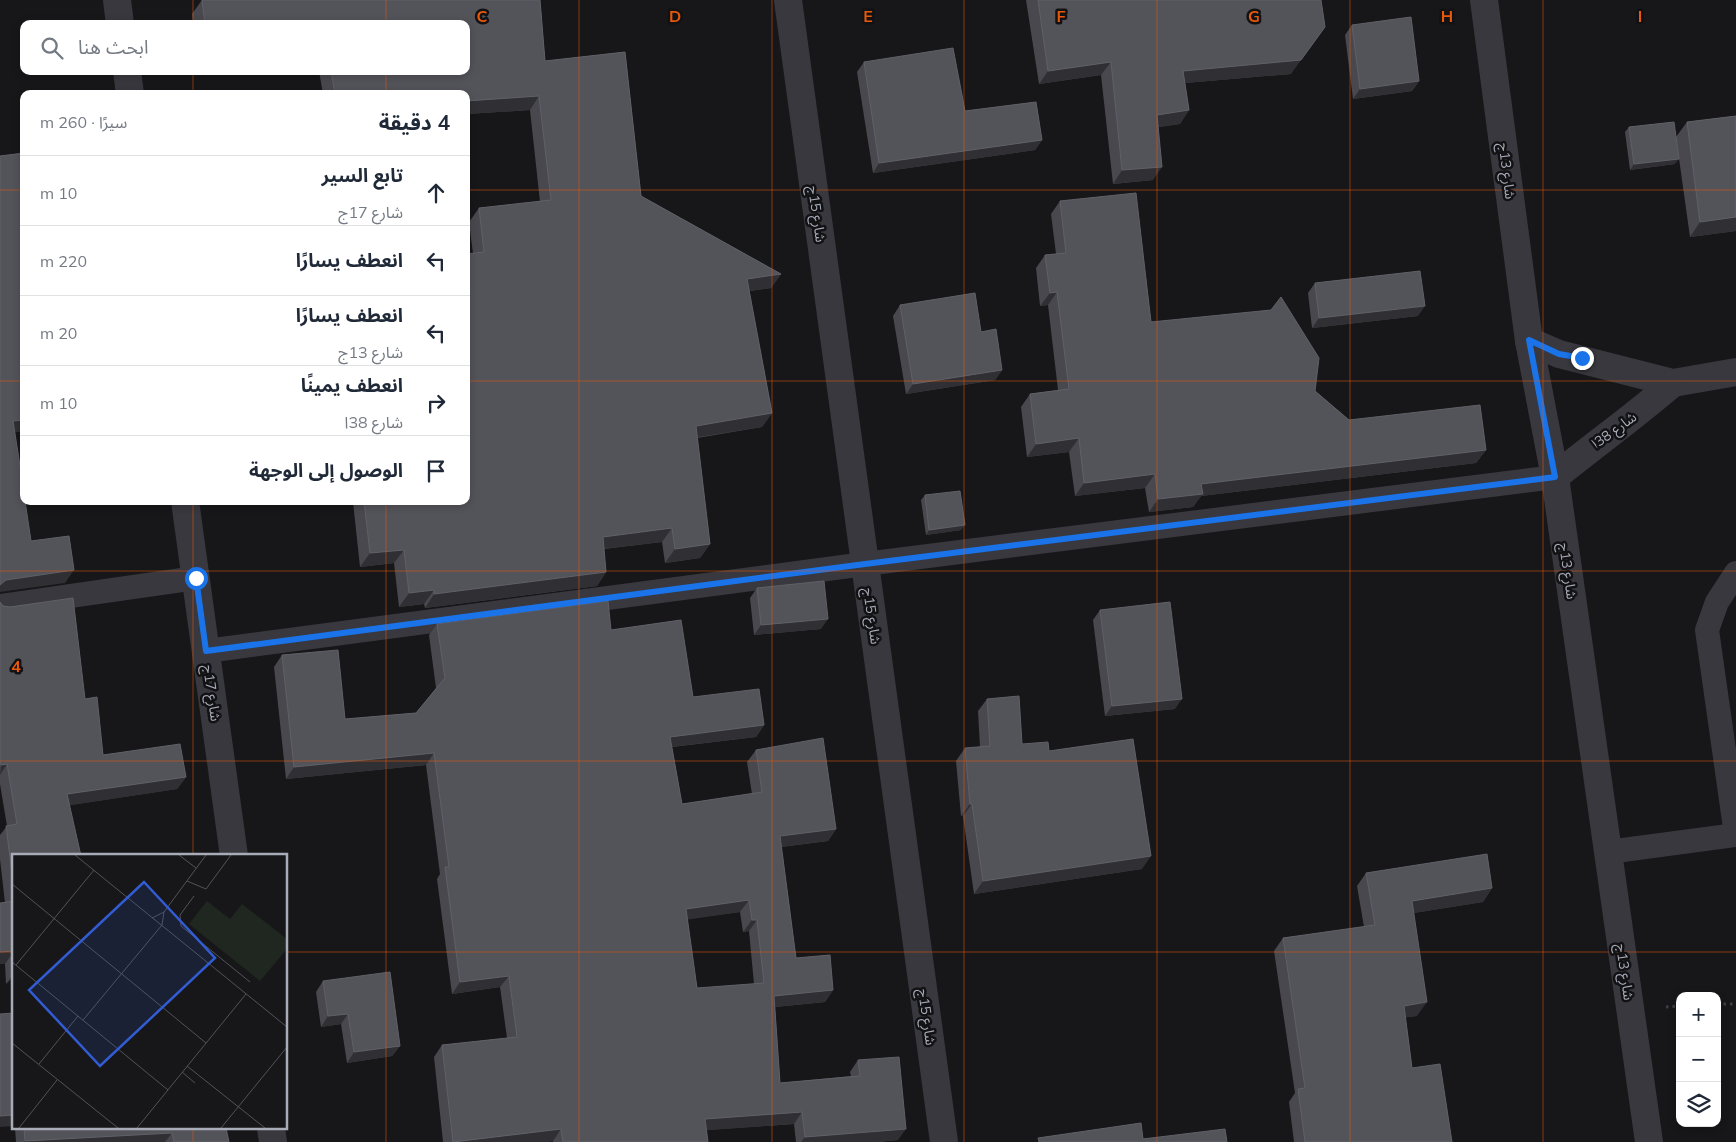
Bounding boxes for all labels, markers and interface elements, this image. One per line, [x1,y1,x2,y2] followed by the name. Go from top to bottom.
[477,6,488,26] text: C
[669,6,681,26] text: D
[863,6,873,26] text: E
[1056,6,1066,26] text: F
[1248,6,1260,26] text: G
[1441,6,1453,26] text: H
[1638,6,1642,26] text: I
[20,20,470,75] search box
[38,34,66,62] icon: search
[78,35,148,59] text: ابحث هنا
[379,109,450,135] text: 4 دقيقة
[40,112,127,132] text: سيرًا · 260 m
[1493,142,1519,200] street label: شارع 13ج
[322,163,403,187] text: تابع السير
[422,179,450,207] icon: ahead
[40,183,77,203] text: 10 m
[802,185,830,244] street label: شارع 15ج
[338,202,403,222] text: شارع 17ج
[422,247,450,275] icon: left
[296,248,403,272] text: انعطف يسارًا
[40,251,87,271] text: 220 m
[296,303,403,327] text: انعطف يسارًا
[422,319,450,347] icon: left
[40,323,77,343] text: 20 m
[338,342,403,362] text: شارع 13ج
[1571,347,1594,370] route end
[301,373,403,397] text: انعطف يمينًا
[422,389,450,417] icon: right
[40,393,77,413] text: 10 m
[1588,408,1641,454] street label: شارع 38ا
[345,412,403,432] text: شارع 38ا
[422,457,450,485] icon: arrive
[249,458,403,482] text: الوصول إلى الوجهة
[1553,542,1581,601] street label: شارع 13ج
[185,567,208,590] route start
[857,587,885,646] street label: شارع 15ج
[11,656,21,676] text: 4
[197,664,225,723] street label: شارع 17ج
[12,854,288,1130] inset map
[1610,943,1638,1002] street label: شارع 13ج
[912,988,940,1047] street label: شارع 15ج
[1676,992,1721,1127] map controls
[1676,992,1721,1037] button: +
[1676,1037,1721,1082] button: −
[1676,1082,1721,1127] button: layers

